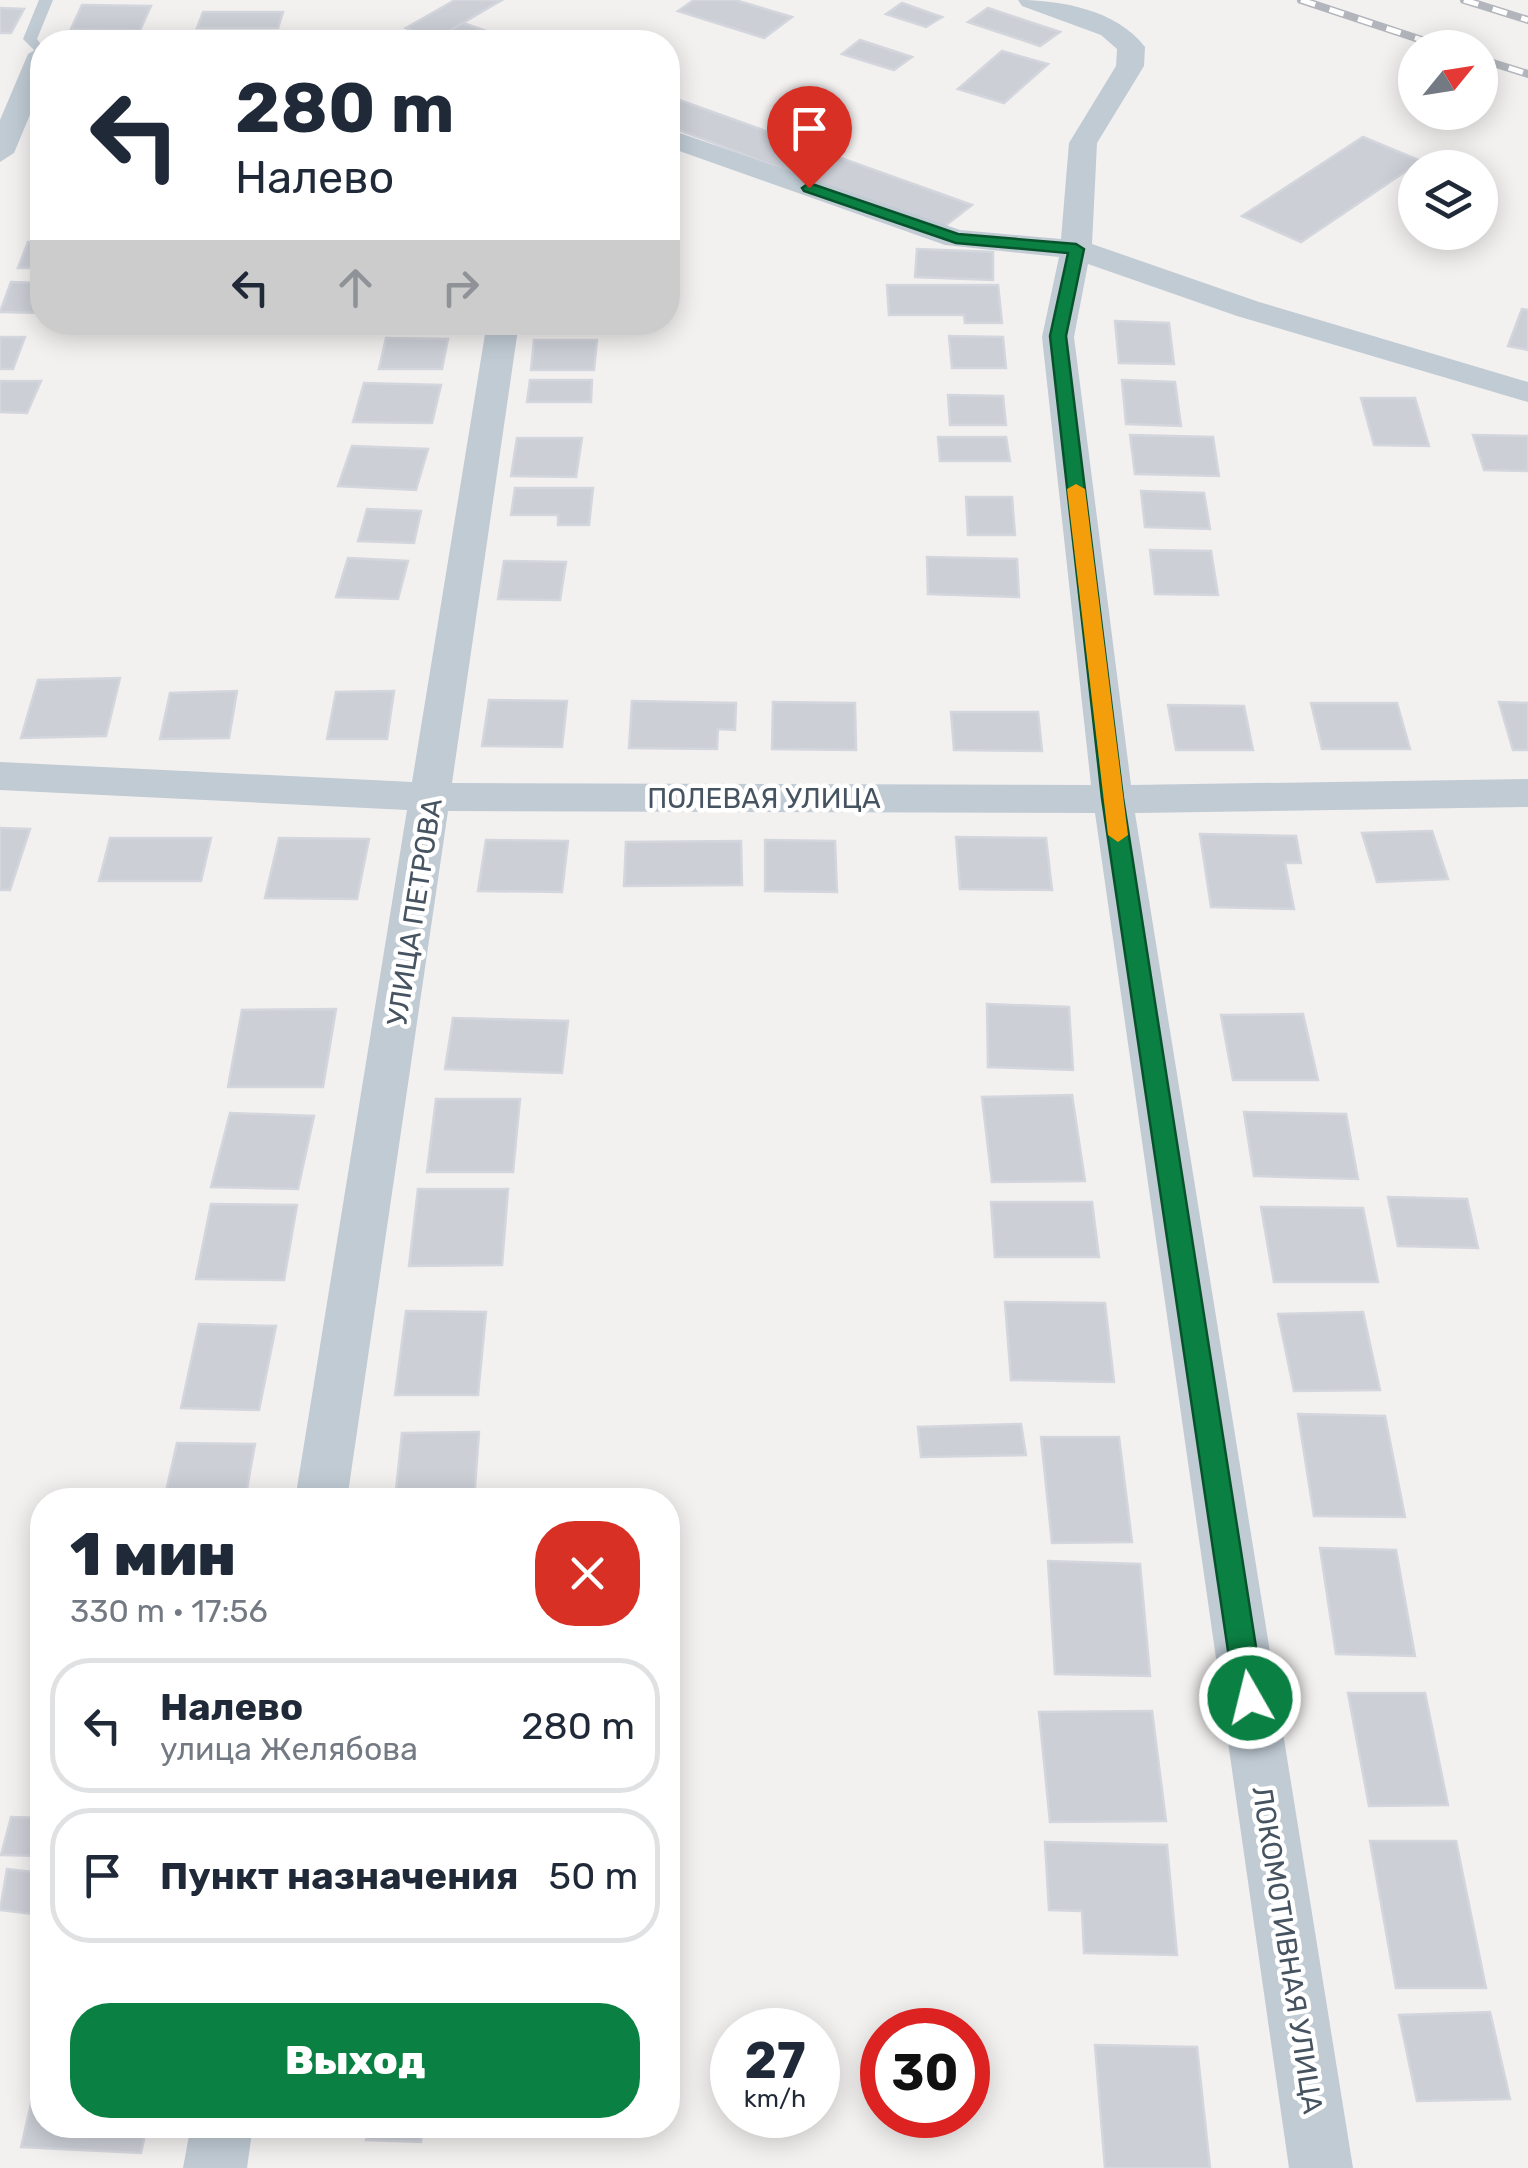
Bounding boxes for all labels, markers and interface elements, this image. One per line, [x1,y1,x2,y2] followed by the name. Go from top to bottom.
[1398,30,1498,130] north arrow
[1398,30,1498,250] map controls
[235,67,455,150] text: 280 m
[70,70,200,200] icon: left
[767,86,852,189] pin
[782,101,837,156] icon: arrive
[1398,150,1498,250] button: layers
[235,151,394,204] text: Налево
[223,260,278,315] icon: left
[328,260,383,315] icon: ahead
[433,260,488,315] icon: right
[647,782,881,815] street label: ПОЛЕВАЯ УЛИЦА
[380,796,449,1028] street label: УЛИЦА ПЕТРОВА
[70,1519,236,1590] text: 1 мин
[535,1521,640,1626] button: close
[70,1592,268,1630] text: 330 m · 17:56
[1198,1646,1302,1750] position arrow
[160,1684,303,1730] text: Налево
[75,1698,130,1753] icon: left
[521,1703,635,1749] text: 280 m
[160,1730,418,1768] text: улица Желябова
[1245,1784,1330,2116] street label: ЛОКОМОТИВНАЯ УЛИЦА
[75,1848,130,1903] icon: arrive
[160,1853,519,1899] text: Пункт назначения
[549,1853,638,1899] text: 50 m
[70,2003,640,2118] button: Выход
[860,2008,990,2138] speed limit sign: 30
[744,2031,806,2091] text: 27
[744,2084,806,2113] text: km/h

